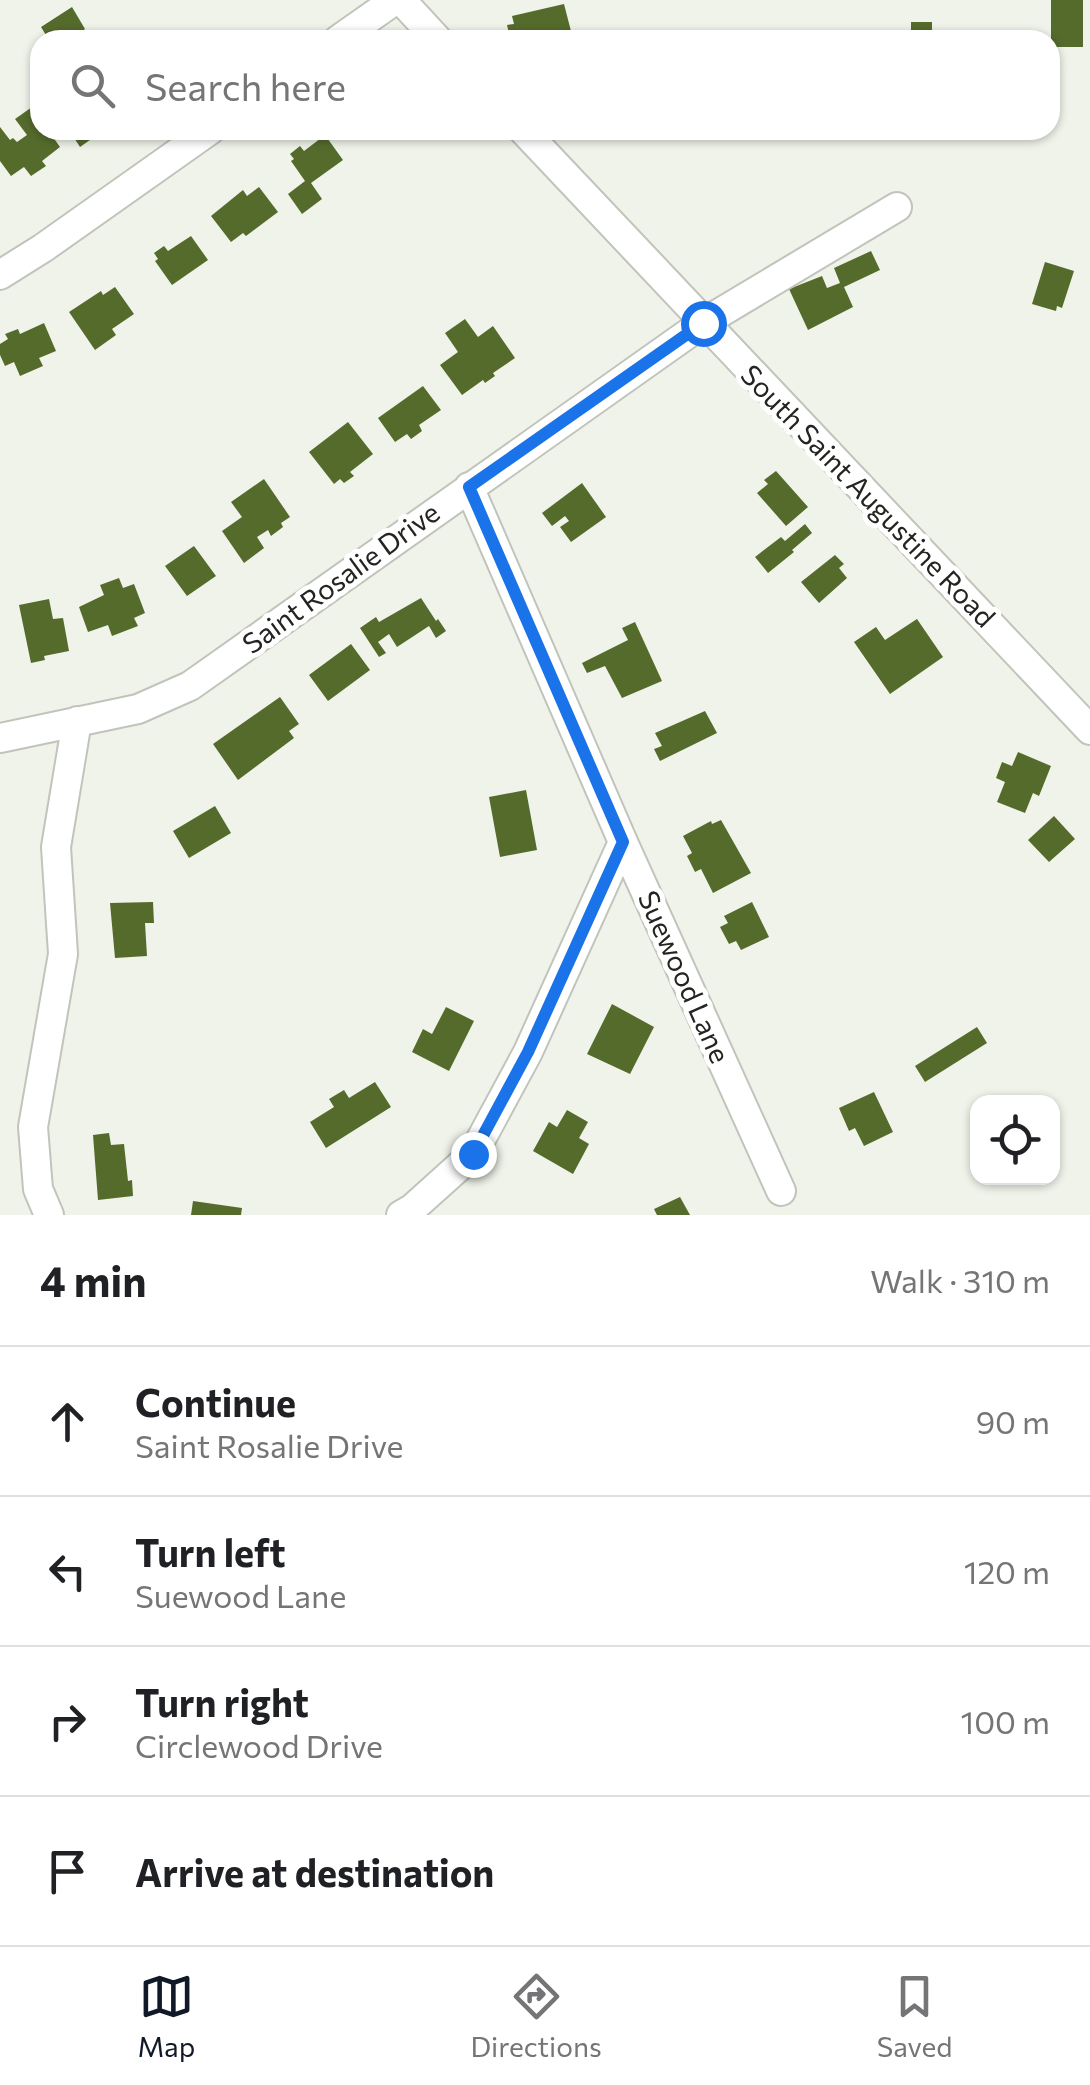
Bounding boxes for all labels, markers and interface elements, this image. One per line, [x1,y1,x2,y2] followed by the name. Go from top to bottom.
[30,30,1060,140] search box
[65,58,120,113] icon: search
[145,62,346,109] text: Search here
[681,301,727,347] route start
[735,357,1003,633] street label: South Saint Augustine Road
[235,494,445,660] street label: Saint Rosalie Drive
[632,885,738,1068] street label: Suewood Lane
[970,1095,1060,1185] map controls
[970,1095,1060,1185] button: locate
[451,1132,497,1178] route end
[40,1254,146,1306] text: 4 min
[870,1260,1050,1300] text: Walk · 310 m
[135,1378,296,1425] text: Continue
[40,1394,95,1449] icon: ahead
[976,1401,1050,1441] text: 90 m
[135,1425,403,1465] text: Saint Rosalie Drive
[135,1528,286,1575] text: Turn left
[40,1544,95,1599] icon: left
[964,1551,1050,1591] text: 120 m
[135,1575,346,1615] text: Suewood Lane
[135,1678,309,1725] text: Turn right
[40,1694,95,1749] icon: right
[961,1701,1050,1741] text: 100 m
[135,1725,383,1765] text: Circlewood Drive
[40,1844,95,1899] icon: arrive
[135,1848,494,1895] text: Arrive at destination
[138,1969,195,2063] tab: Map
[470,1969,602,2063] tab: Directions
[877,1969,952,2063] tab: Saved

